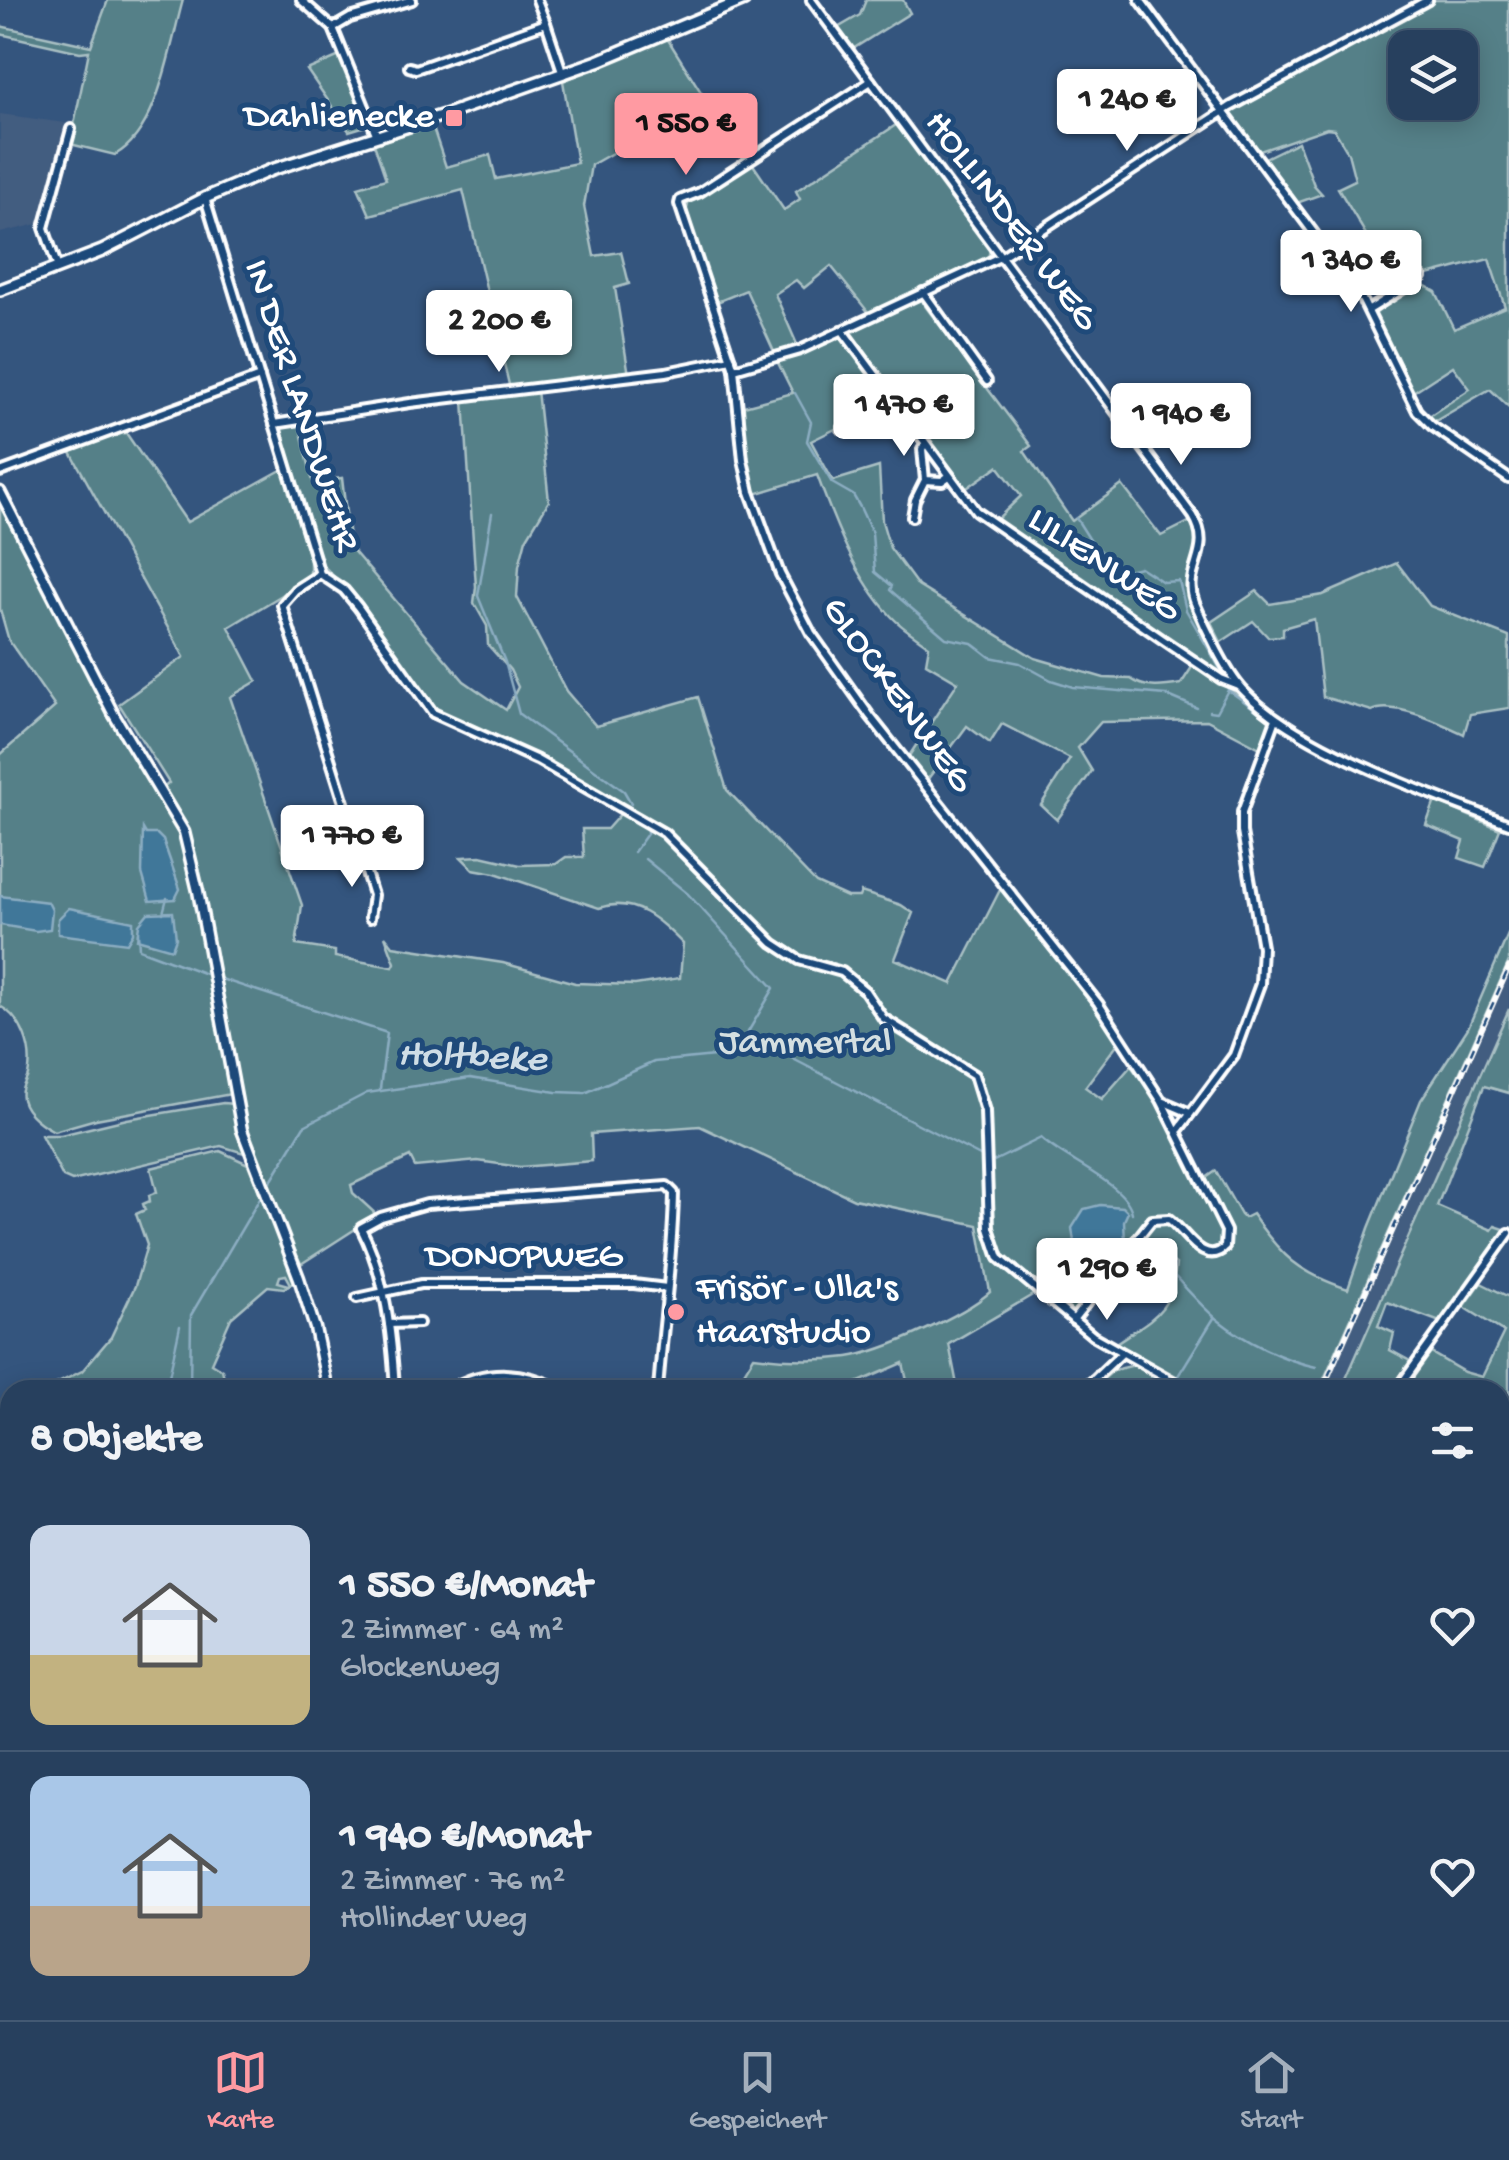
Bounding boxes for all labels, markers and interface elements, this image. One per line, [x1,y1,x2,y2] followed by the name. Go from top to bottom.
[1388,30,1478,120] map controls
[1388,30,1478,120] button: layers
[1035,69,1219,154] pin: 1 240 €
[1079,82,1175,120] text: 1 240 €
[594,93,778,178] pin: 1 550 €
[241,96,434,140] place label: Dahlienecke
[913,103,1108,341] street label: HOLLINDER WEG
[637,106,735,144] text: 1 550 €
[443,107,465,129] marker: Dahlienecke
[1259,230,1443,315] pin: 1 340 €
[1302,243,1400,281] text: 1 340 €
[231,255,368,559] street label: IN DER LANDWEHR
[407,290,591,375] pin: 2 200 €
[448,303,550,341] text: 2 200 €
[812,374,996,459] pin: 1 470 €
[1089,383,1273,468] pin: 1 940 €
[855,387,953,425] text: 1 470 €
[1133,396,1229,434] text: 1 940 €
[1018,499,1188,634] street label: LILIENWEG
[810,590,982,803] street label: GLOCKENWEG
[260,805,444,890] pin: 1 770 €
[303,818,401,856] text: 1 770 €
[718,1022,892,1066] park label: Jammertal
[397,1033,549,1085] water label: Holtbeke
[423,1236,623,1280] street label: DONOPWEG
[1015,1238,1199,1323] pin: 1 290 €
[1058,1251,1156,1289] text: 1 290 €
[695,1268,899,1356] place label: Frisör - Ulla's Haarstudio
[665,1301,687,1323] marker: Frisör - Ulla's Haarstudio
[1425,1413,1480,1468] icon: filters
[30,1416,202,1465] text: 8 Objekte
[340,1563,591,1612] text: 1 550 €/Monat
[110,1565,230,1685] icon: home
[1425,1598,1480,1653] icon: heart
[340,1612,564,1650] text: 2 Zimmer · 64 m²
[340,1650,500,1688] text: Glockenweg
[340,1814,588,1863] text: 1 940 €/Monat
[110,1816,230,1936] icon: home
[1425,1849,1480,1904] icon: heart
[340,1863,565,1901] text: 2 Zimmer · 76 m²
[340,1901,527,1939] text: Hollinder Weg
[207,2045,274,2138] tab: Karte
[689,2045,826,2138] tab: Gespeichert
[1240,2045,1302,2138] tab: Start

